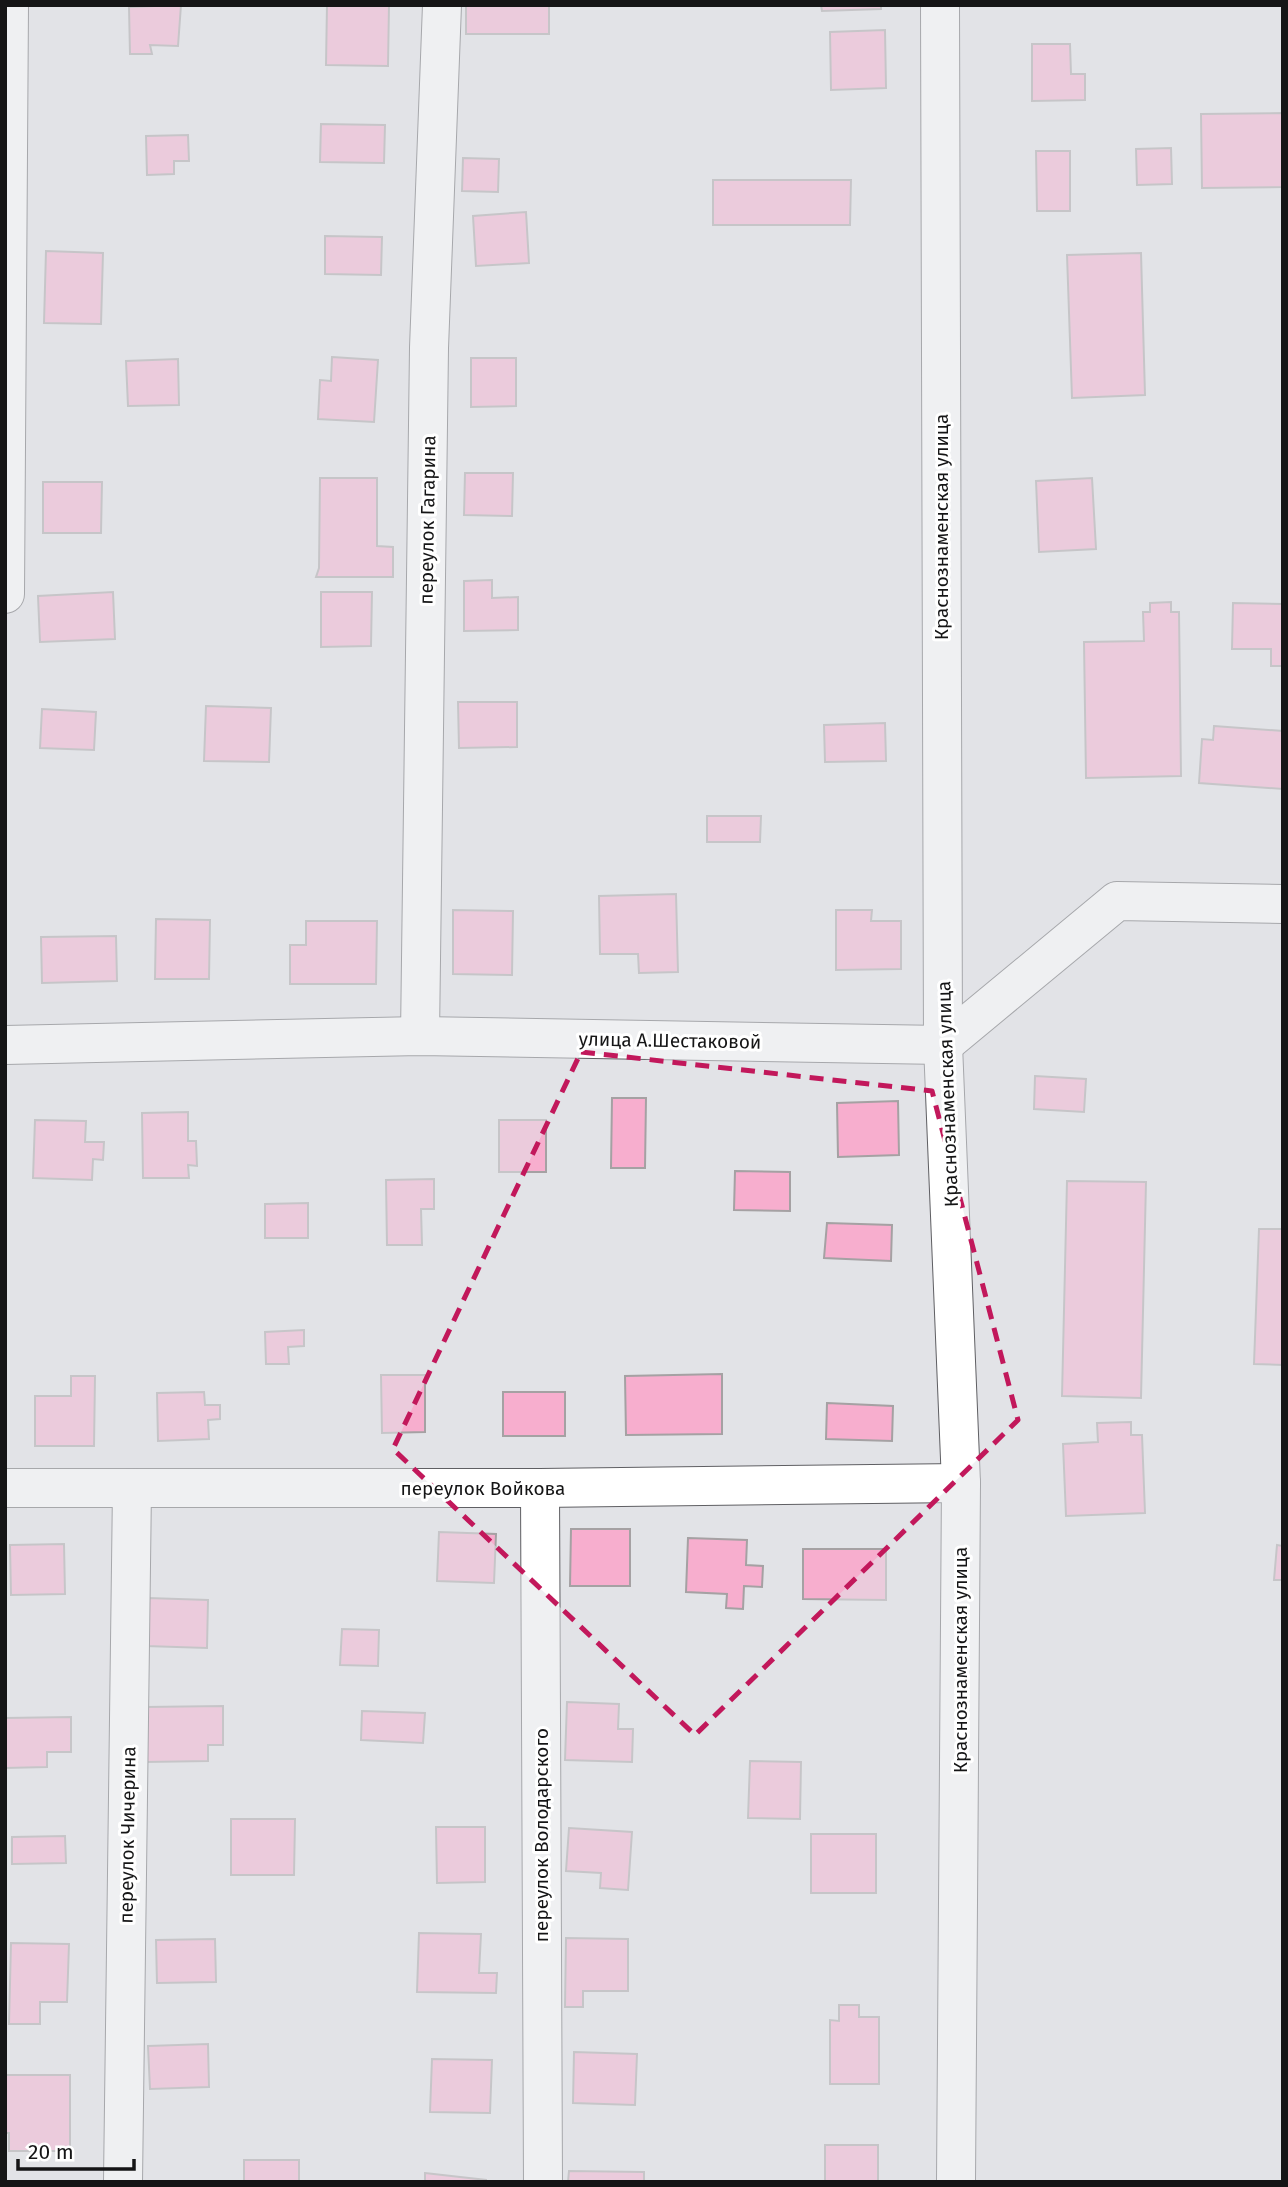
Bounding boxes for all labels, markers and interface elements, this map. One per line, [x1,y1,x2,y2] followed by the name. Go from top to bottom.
[930,414,953,640] street label: Краснознаменская улица
[415,435,440,605] street label: переулок Гагарина
[932,980,963,1208] street label: Краснознаменская улица
[579,1027,761,1054] street label: улица А.Шестаковой
[401,1477,565,1500] street label: переулок Войкова
[949,1547,972,1773] street label: Краснознаменская улица
[530,1728,553,1942] street label: переулок Володарского
[114,1746,141,1924] street label: переулок Чичерина
[18,2128,133,2172] scale bar
[28,2139,74,2165] text: 20 m

